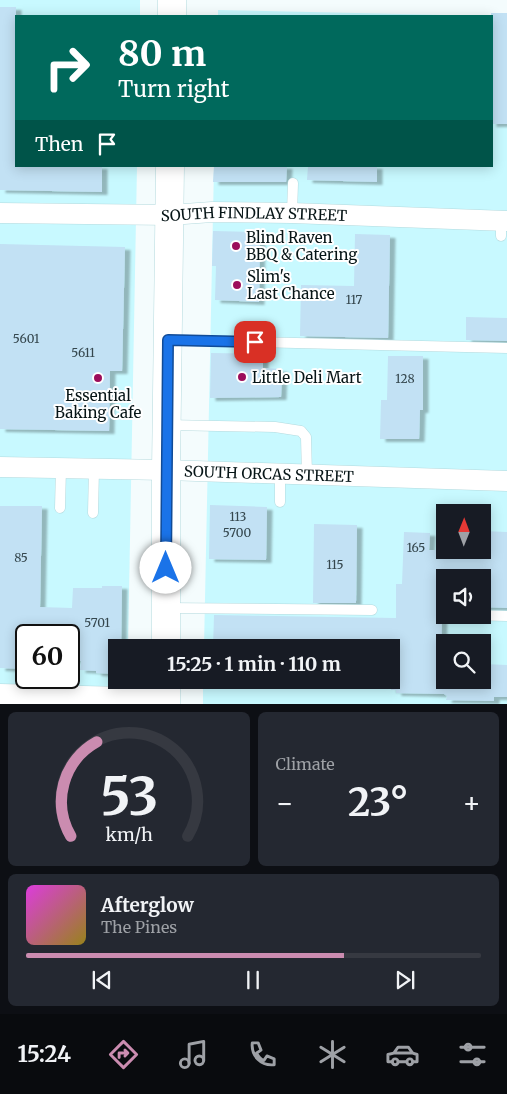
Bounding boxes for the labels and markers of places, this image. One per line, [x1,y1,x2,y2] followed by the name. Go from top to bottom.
[246,228,357,264] place label: Blind Raven BBQ & Catering
[230,240,242,252] marker: Blind Raven BBQ & Catering
[247,267,335,303] place label: Slim's Last Chance
[231,279,243,291] marker: Slim's Last Chance
[234,321,276,363] pin
[252,368,362,387] place label: Little Deli Mart
[236,371,248,383] marker: Little Deli Mart
[92,372,104,384] marker: Essential Baking Cafe
[55,386,141,422] place label: Essential Baking Cafe

